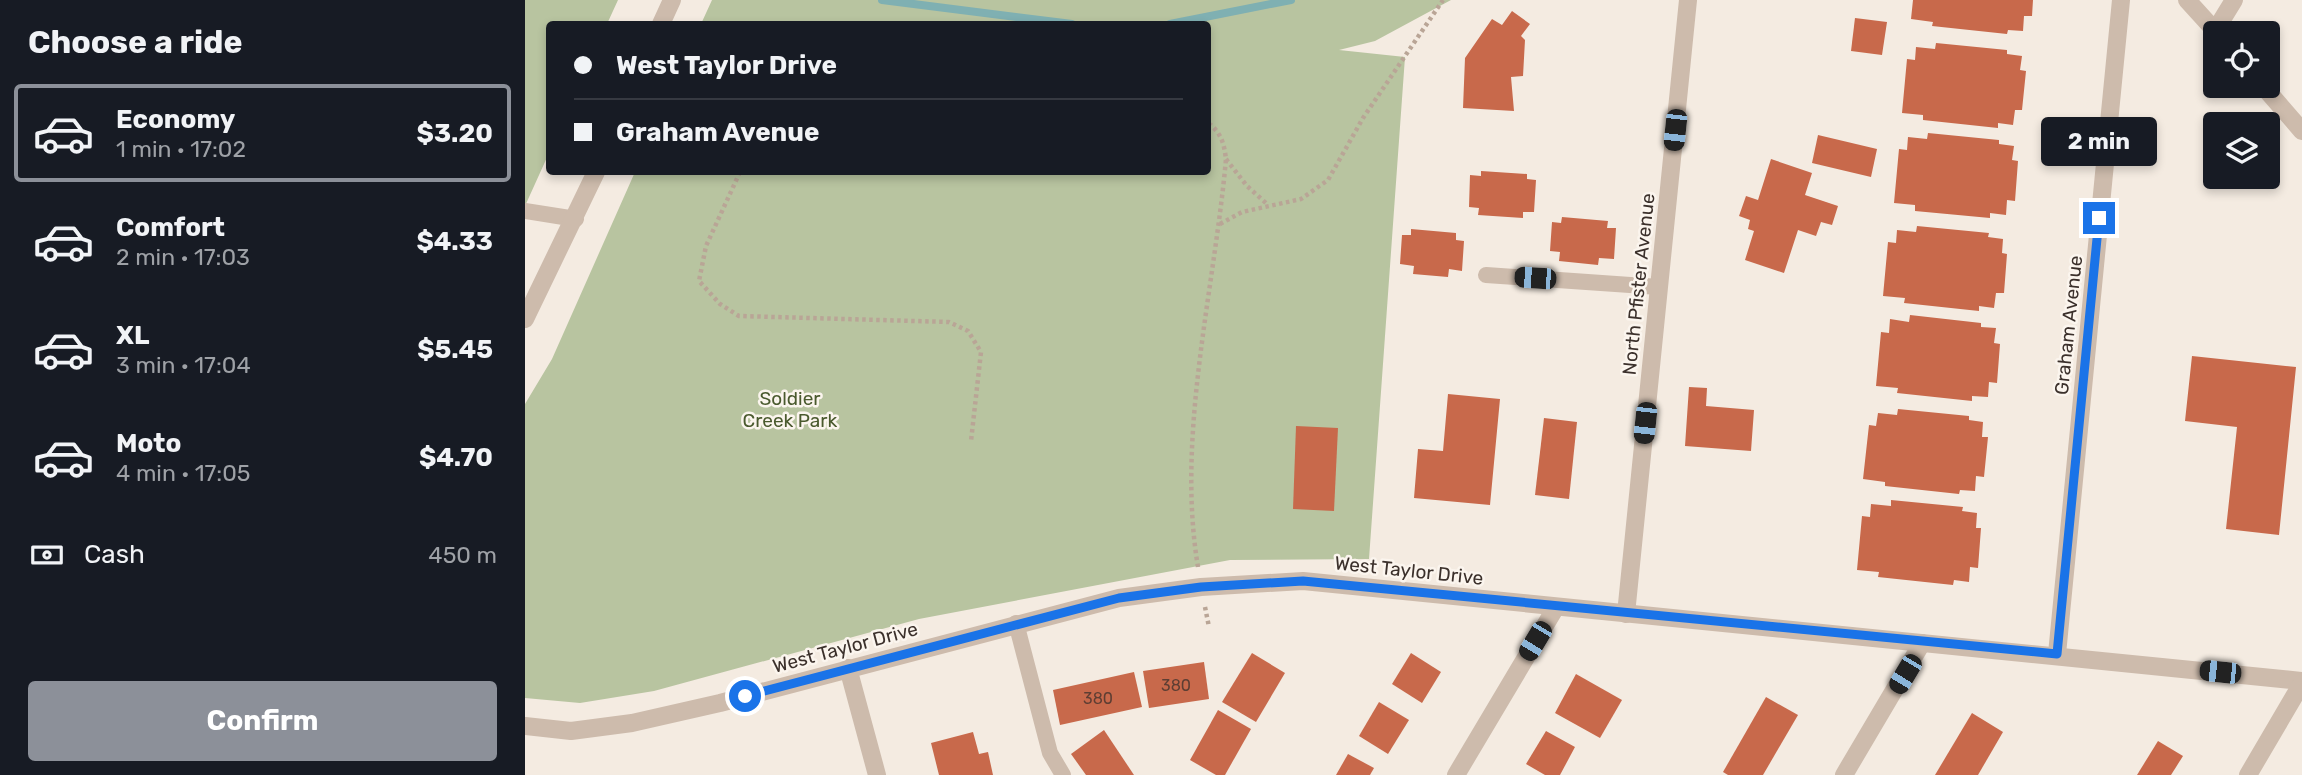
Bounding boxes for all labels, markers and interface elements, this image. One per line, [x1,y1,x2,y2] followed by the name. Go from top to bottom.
[2203,21,2280,189] map controls
[2203,21,2280,98] button: locate
[28,23,242,61] text: Choose a ride
[616,50,837,81] text: West Taylor Drive
[32,102,95,165] icon: car
[116,104,235,135] text: Economy
[1663,108,1688,152] car
[2203,112,2280,189] button: layers
[2041,116,2157,166] callout: 2 min
[616,117,819,148] text: Graham Avenue
[417,118,493,149] text: $3.20
[2068,127,2130,155] text: 2 min
[116,135,246,163] text: 1 min · 17:02
[1618,192,1659,376] street label: North Pfister Avenue
[2083,202,2115,234] route end
[32,210,95,273] icon: car
[116,212,225,243] text: Comfort
[416,226,493,257] text: $4.33
[116,243,250,271] text: 2 min · 17:03
[2050,254,2087,396] street label: Graham Avenue
[1514,266,1557,290] car
[32,318,95,381] icon: car
[116,320,149,351] text: XL
[417,334,493,365] text: $5.45
[116,351,251,379] text: 3 min · 17:04
[743,387,838,432] park label: Soldier Creek Park
[1633,401,1658,445] car
[32,426,95,489] icon: car
[116,428,181,459] text: Moto
[419,442,493,473] text: $4.70
[116,459,251,487] text: 4 min · 17:05
[28,536,66,574] icon: cash
[84,539,145,570] text: Cash
[428,541,497,569] text: 450 m
[1333,551,1484,590] street label: West Taylor Drive
[770,617,920,678] street label: West Taylor Drive
[1516,618,1555,664] car
[1886,651,1925,697] car
[2199,659,2242,685] car
[1161,676,1191,695] house number: 380
[729,680,761,712] route start
[28,681,497,761] button: Confirm
[1083,689,1113,708] house number: 380

